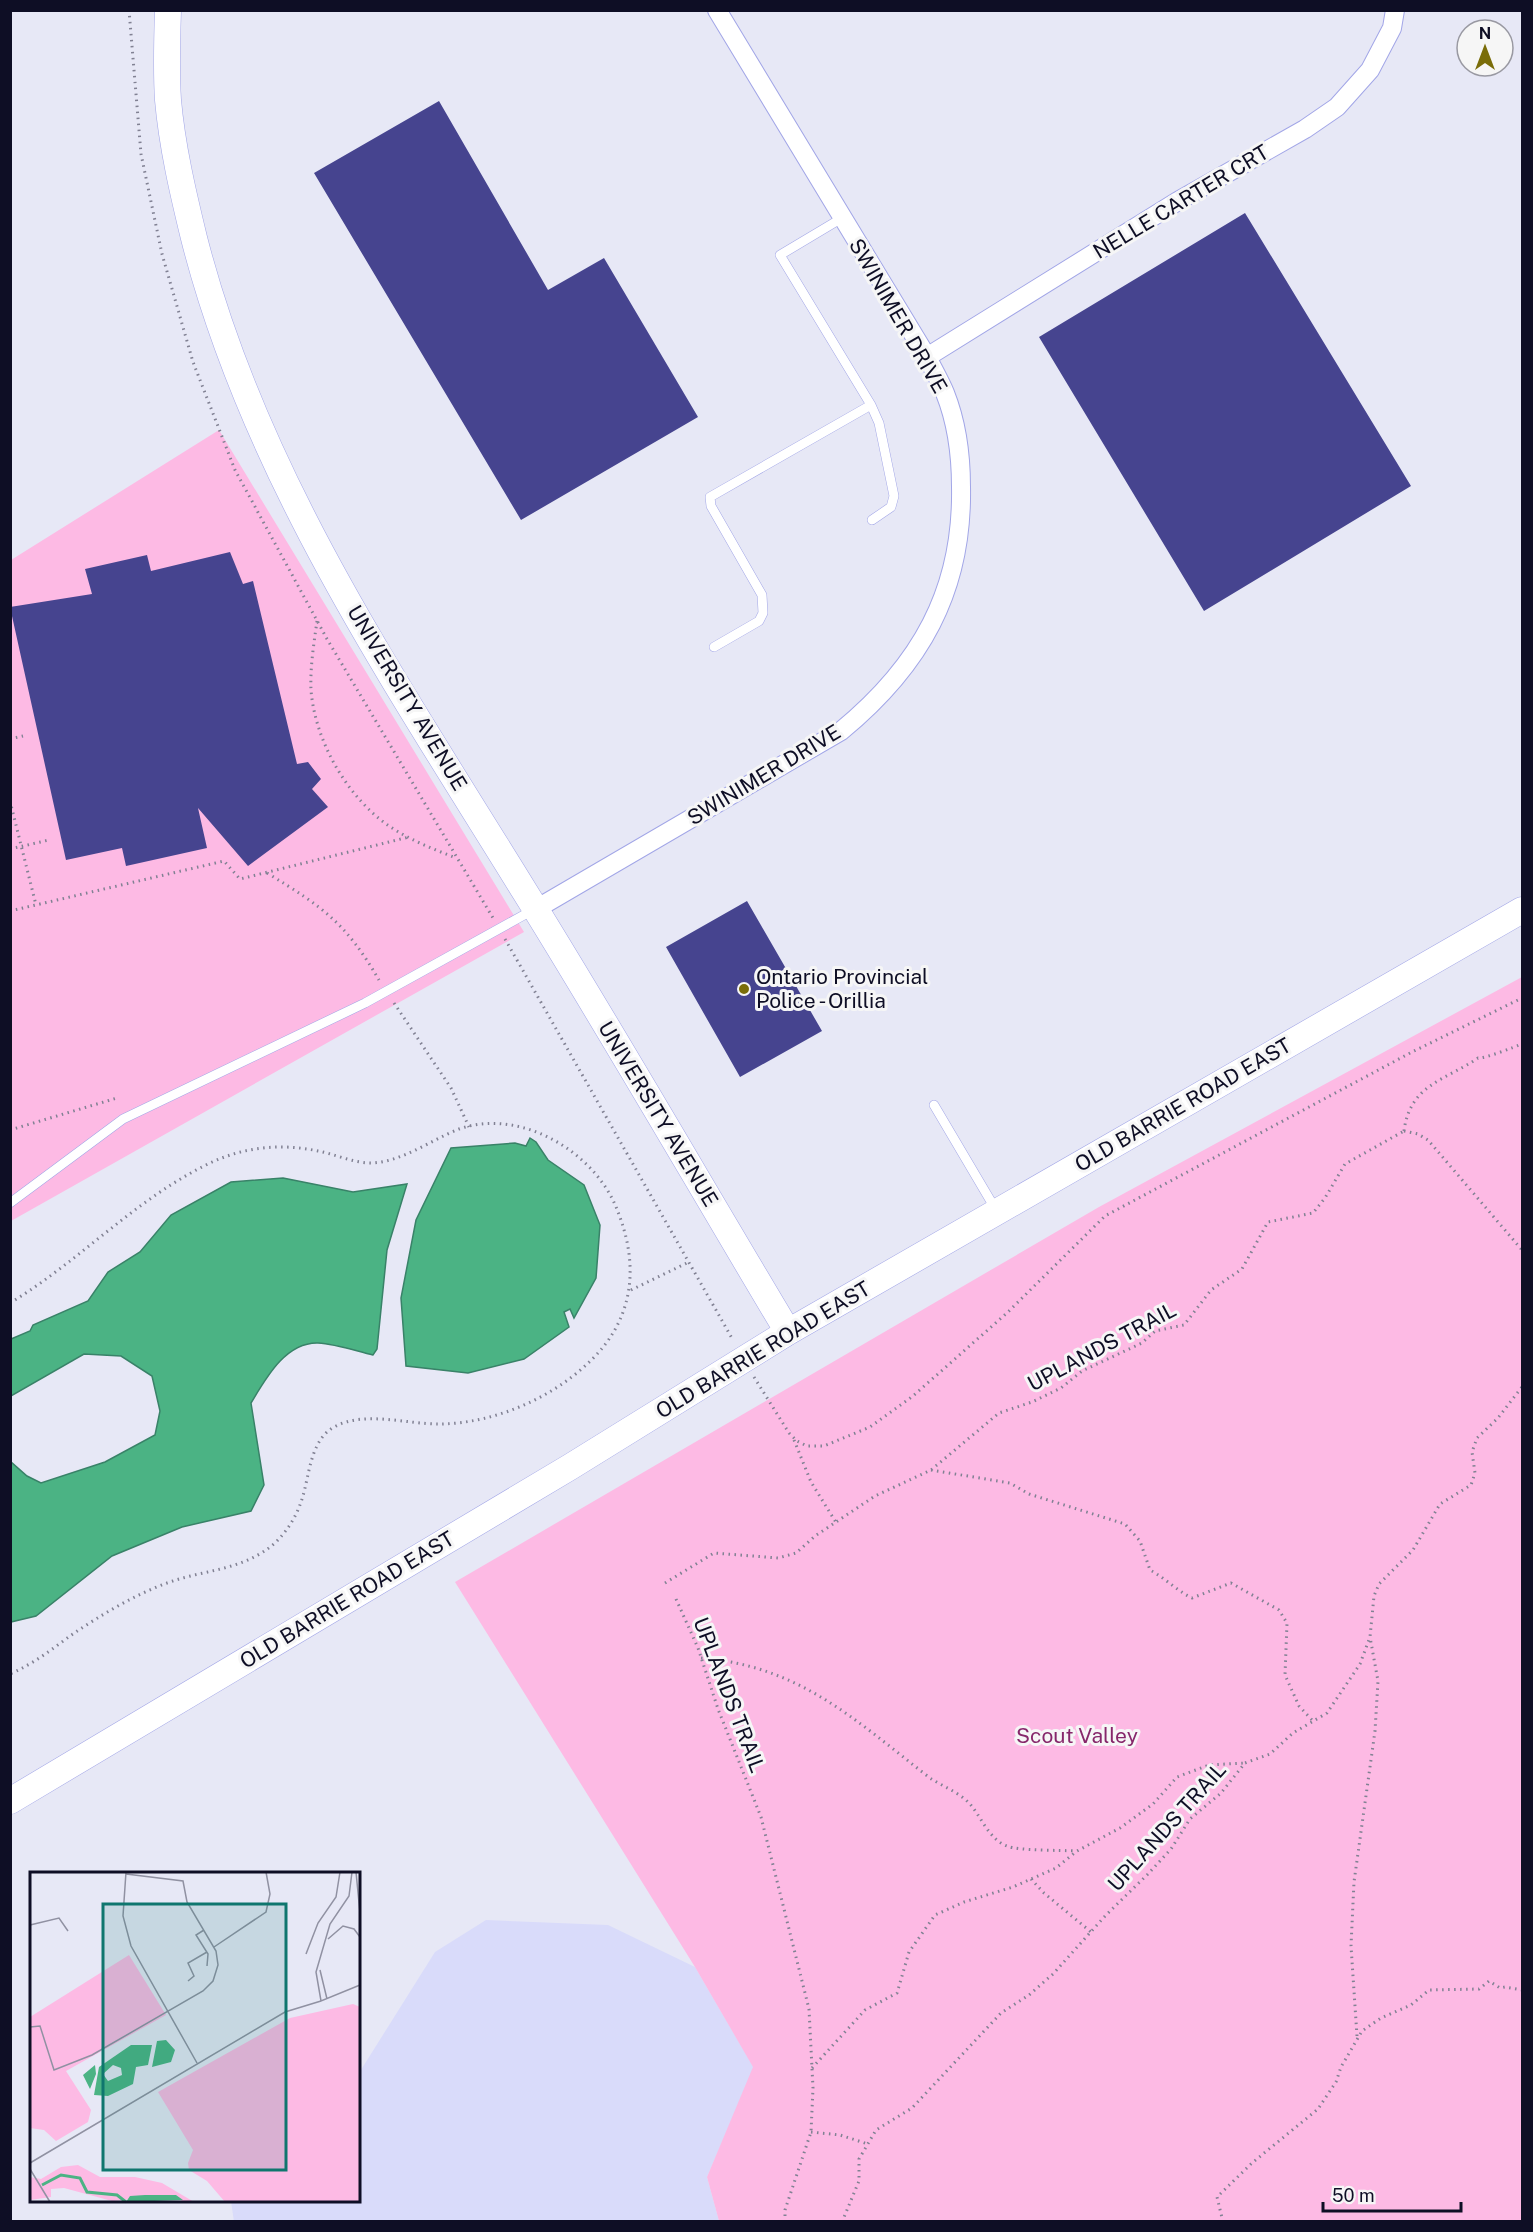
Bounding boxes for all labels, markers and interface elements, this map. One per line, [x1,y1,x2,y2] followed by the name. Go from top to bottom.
[1455,18,1515,78] north arrow
[1479,24,1491,43] text: N
[1088,139,1273,264] street label: NELLE CARTER CRT
[844,234,953,397] street label: SWINIMER DRIVE
[342,601,473,795] street label: UNIVERSITY AVENUE
[683,719,845,830] street label: SWINIMER DRIVE
[756,964,928,1013] place label: Ontario Provincial Police - Orillia
[737,982,751,996] marker: Ontario Provincial Police - Orillia
[593,1017,724,1211] street label: UNIVERSITY AVENUE
[1070,1032,1295,1177] street label: OLD BARRIE ROAD EAST
[651,1276,874,1424] street label: OLD BARRIE ROAD EAST
[1023,1297,1180,1396] street label: UPLANDS TRAIL
[235,1526,458,1674] street label: OLD BARRIE ROAD EAST
[688,1614,771,1776] street label: UPLANDS TRAIL
[1016,1723,1138,1748] park label: Scout Valley
[1102,1757,1231,1896] street label: UPLANDS TRAIL
[30,1872,360,2202] inset map
[1323,2175,1461,2213] scale bar
[1332,2185,1375,2206] text: 50 m

